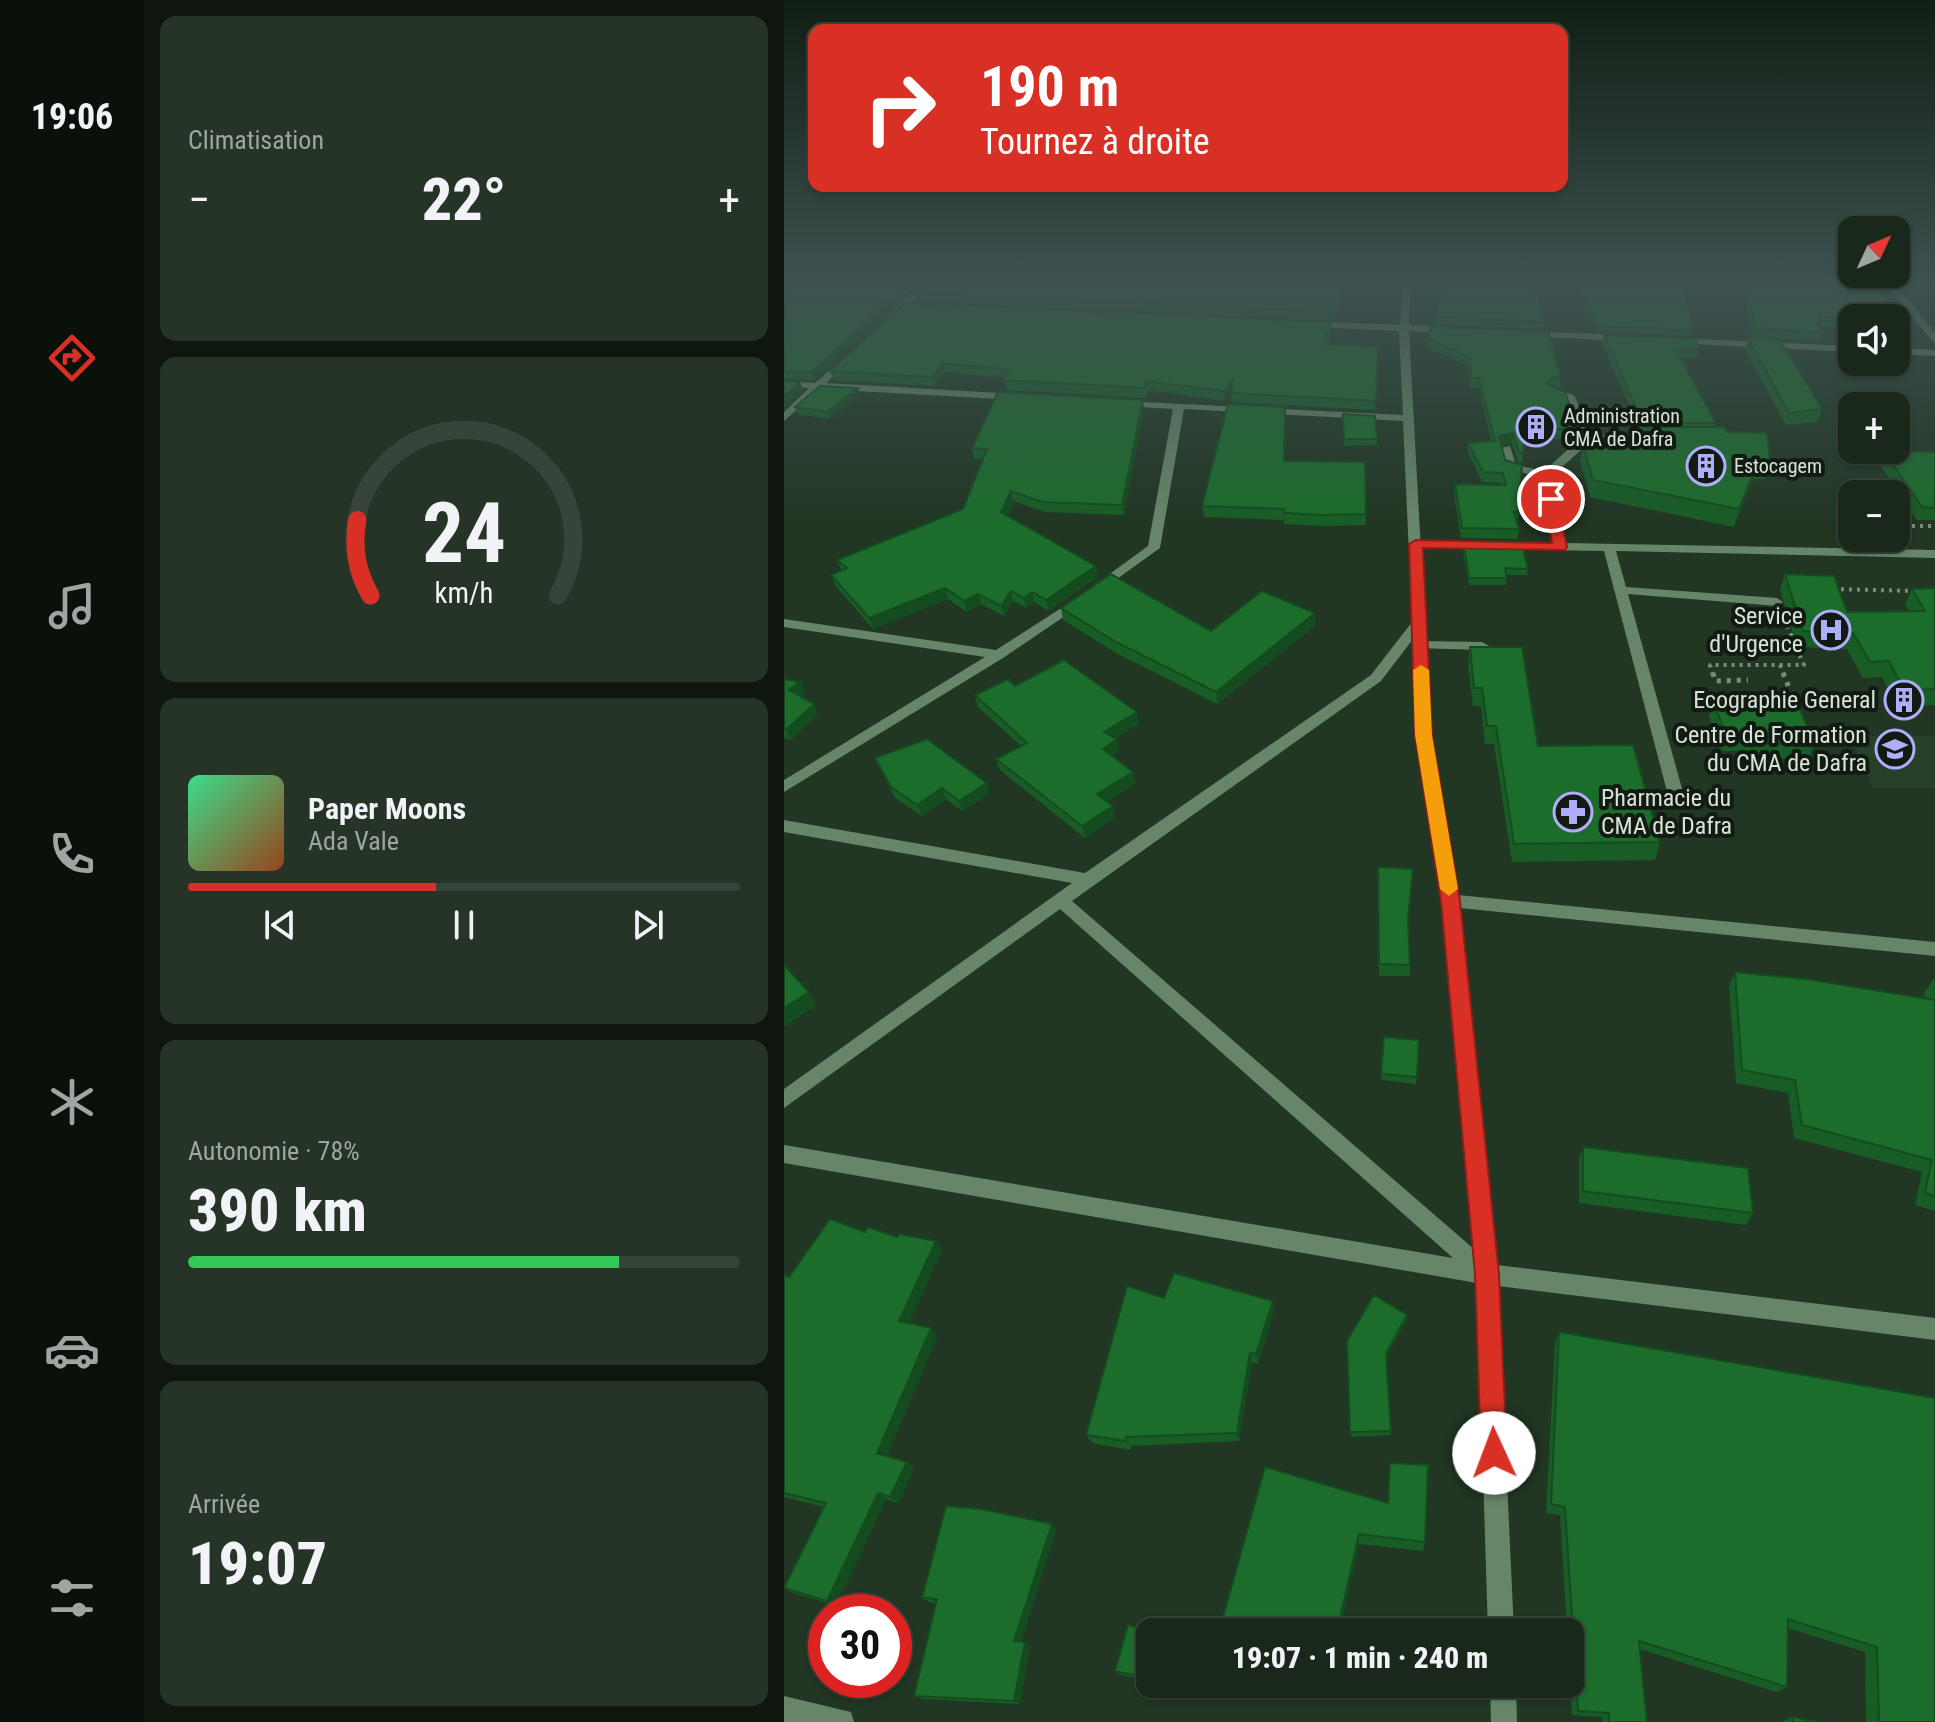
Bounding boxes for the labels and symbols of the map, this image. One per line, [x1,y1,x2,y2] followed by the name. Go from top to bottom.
[1838,216,1910,288] north arrow
[1564,404,1680,451] place label: Administration CMA de Dafra
[1515,406,1557,448] building icon: Administration CMA de Dafra
[1685,445,1727,487] building icon: Estocagem
[1734,454,1822,478] place label: Estocagem
[1517,465,1585,533] pin
[1709,602,1803,658] place label: Service d'Urgence
[1810,609,1852,651] hospital icon: Service d'Urgence
[1883,679,1925,721] building icon: Ecographie General
[1693,686,1876,714] place label: Ecographie General
[1674,721,1867,777] place label: Centre de Formation du CMA de Dafra
[1874,728,1916,770] school or university icon: Centre de Formation du CMA de Dafra
[1601,784,1732,840] place label: Pharmacie du CMA de Dafra
[1552,791,1594,833] pharmacy icon: Pharmacie du CMA de Dafra
[1452,1411,1536,1495] position arrow
[808,1594,912,1698] speed limit sign: 30

